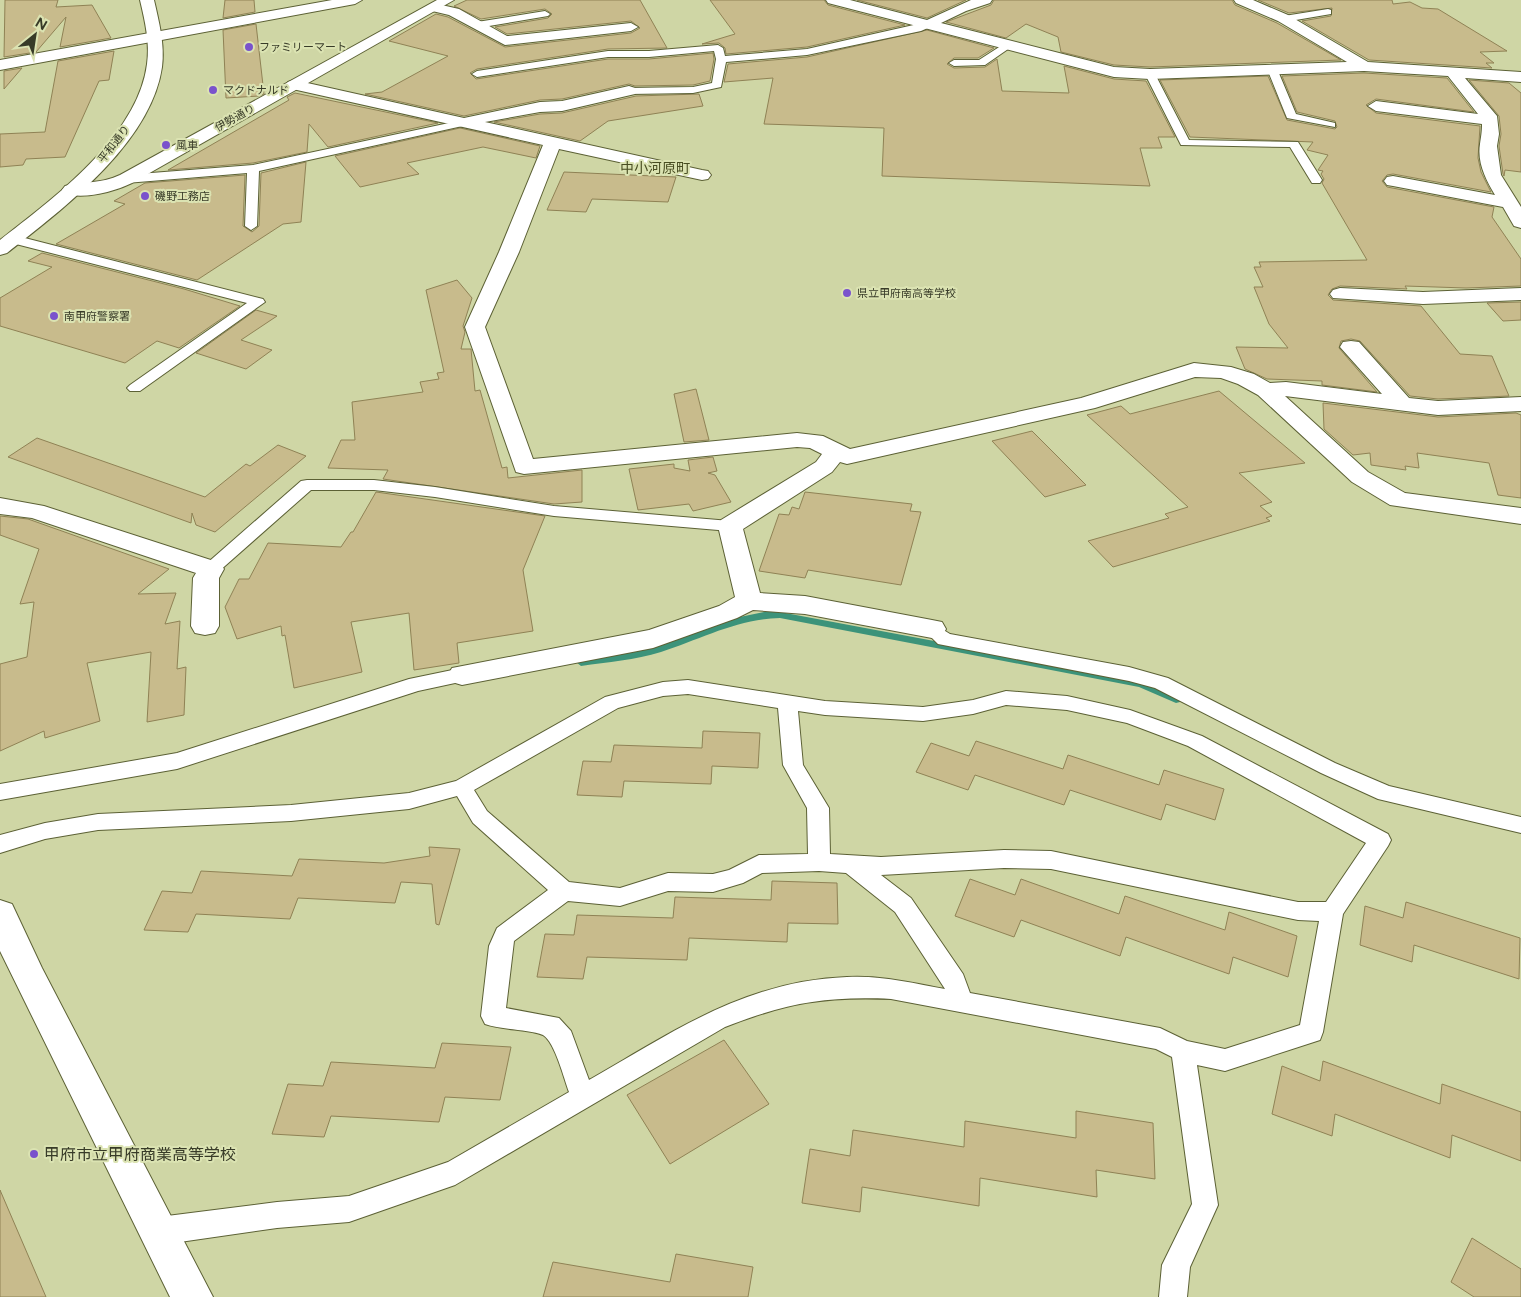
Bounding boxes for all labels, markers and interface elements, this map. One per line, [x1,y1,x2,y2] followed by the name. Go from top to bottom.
[10,10,60,60] north arrow
[32,14,50,34] text: N
[243,41,255,53] marker: ファミリーマート
[259,41,347,54] place label: ファミリーマート
[207,84,219,96] marker: マクドナルド
[223,84,289,97] place label: マクドナルド
[213,102,257,134] street label: 伊勢通り
[95,123,133,165] street label: 平和通り
[160,139,172,151] marker: 風車
[176,139,198,152] place label: 風車
[620,160,690,177] district label: 中小河原町
[139,190,151,202] marker: 磯野工務店
[155,190,210,203] place label: 磯野工務店
[841,287,853,299] marker: 県立甲府南高等学校
[857,287,956,300] place label: 県立甲府南高等学校
[48,310,60,322] marker: 南甲府警察署
[64,310,130,323] place label: 南甲府警察署
[44,1145,236,1164] place label: 甲府市立甲府商業高等学校
[28,1148,40,1160] marker: 甲府市立甲府商業高等学校

